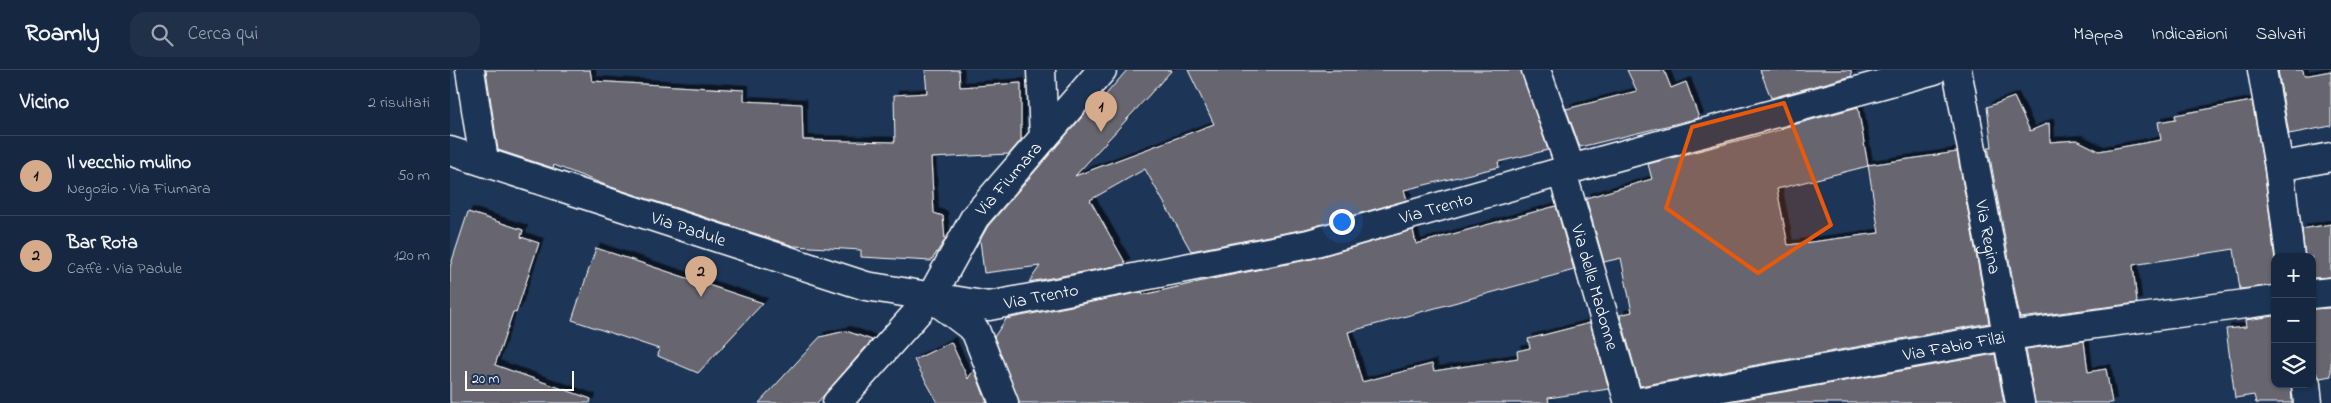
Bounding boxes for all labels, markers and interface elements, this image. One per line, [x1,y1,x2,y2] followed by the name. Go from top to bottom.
[130,12,480,57] search box
[25,17,100,52] text: Roamly
[148,21,176,49] icon: search
[188,21,258,48] text: Cerca qui
[2073,22,2123,48] text: Mappa
[2151,22,2228,48] text: Indicazioni
[2256,22,2306,48] text: Salvati
[20,88,69,118] text: Vicino
[368,91,430,115] text: 2 risultati
[1085,91,1117,132] pin: 1
[970,137,1049,223] street label: Via Fiumara
[67,150,191,177] text: Il vecchio mulino
[33,164,39,188] text: 1
[398,164,430,188] text: 50 m
[67,177,211,201] text: Negozio · Via Fiumara
[1396,187,1476,233] street label: Via Trento
[1967,197,2006,277] street label: Via Regina
[646,206,730,255] street label: Via Padule
[1329,209,1355,235] your location
[1563,221,1624,355] street label: Via delle Madonne
[67,230,138,257] text: Bar Rota
[32,244,40,268] text: 2
[394,244,430,268] text: 120 m
[2271,253,2316,388] map controls
[2271,253,2316,298] button: +
[685,256,717,297] pin: 2
[67,257,182,281] text: Caffè · Via Padule
[1001,278,1081,318] street label: Via Trento
[2271,298,2316,343] button: −
[1900,326,2008,370] street label: Via Fabio Filzi
[2271,343,2316,388] button: layers
[465,368,574,391] scale bar
[472,369,499,390] text: 20 m

